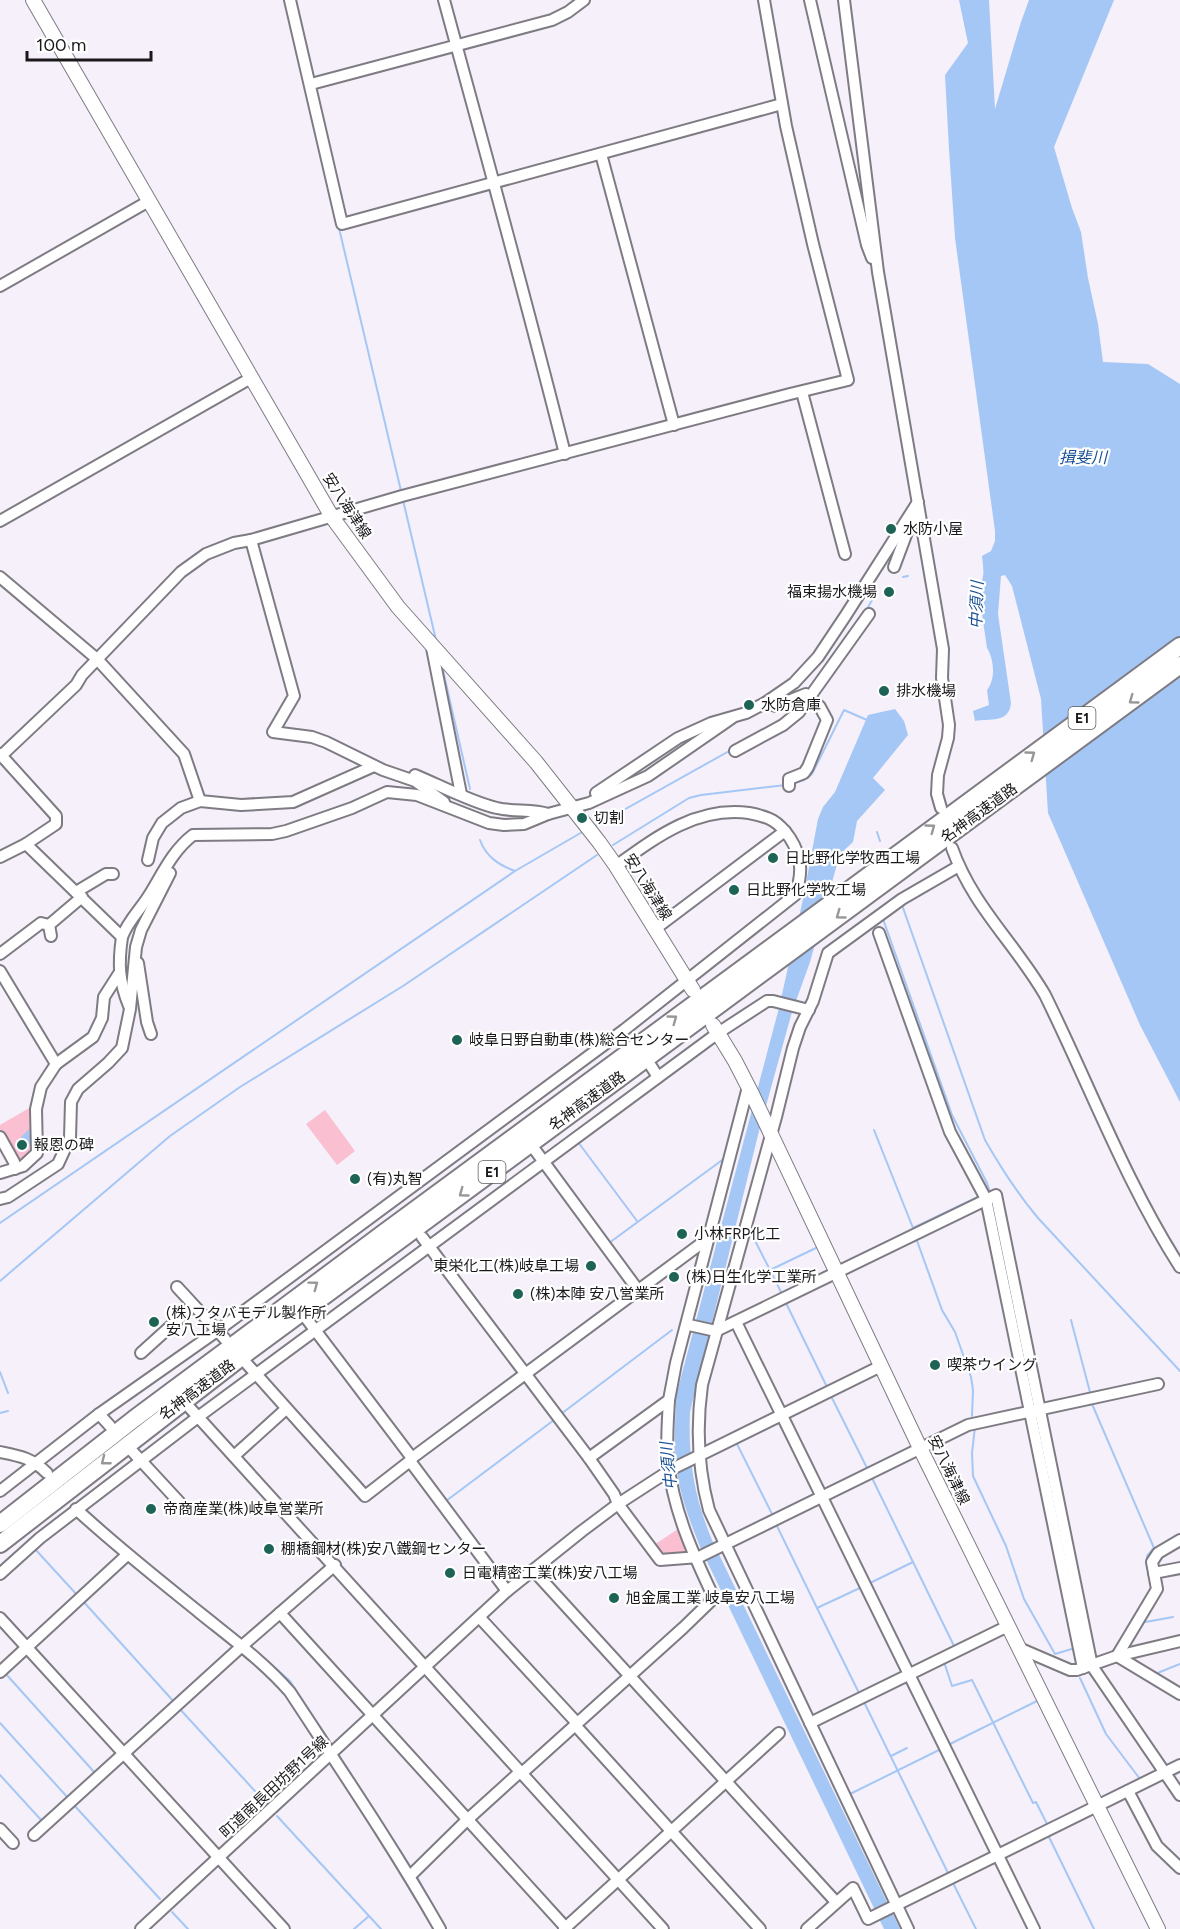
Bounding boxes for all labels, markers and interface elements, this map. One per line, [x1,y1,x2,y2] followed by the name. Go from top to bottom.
[27,24,152,62] scale bar
[36,34,86,56] text: 100 m
[1059,448,1109,467] water label: 揖斐川
[319,470,375,542] street label: 安八海津線
[903,520,963,538] place label: 水防小屋
[884,522,898,536] marker: 水防小屋
[966,579,987,629] water label: 中須川
[787,583,877,601] place label: 福束揚水機場
[882,585,896,599] marker: 福束揚水機場
[896,682,956,700] place label: 排水機場
[877,684,891,698] marker: 排水機場
[1128,692,1139,703] one-way arrow
[761,696,821,714] place label: 水防倉庫
[742,698,756,712] marker: 水防倉庫
[1068,707,1096,729] road number: E1
[1024,751,1035,762] one-way arrow
[937,779,1021,847] street label: 名神高速道路
[594,809,624,827] place label: 切割
[575,811,589,825] marker: 切割
[925,824,936,835] one-way arrow
[785,849,920,867] place label: 日比野化学牧西工場
[620,850,676,924] street label: 安八海津線
[766,851,780,865] marker: 日比野化学牧西工場
[746,881,866,899] place label: 日比野化学牧工場
[727,883,741,897] marker: 日比野化学牧工場
[835,908,846,919] one-way arrow
[667,1015,678,1026] one-way arrow
[469,1031,690,1049] place label: 岐阜日野自動車(株)総合センター
[450,1033,464,1047] marker: 岐阜日野自動車(株)総合センター
[545,1067,629,1135] street label: 名神高速道路
[34,1136,94,1154] place label: 報恩の碑
[15,1138,29,1152] marker: 報恩の碑
[478,1161,506,1183] road number: E1
[367,1170,423,1188] place label: (有)丸智
[348,1172,362,1186] marker: (有)丸智
[458,1186,469,1197] one-way arrow
[694,1225,780,1243] place label: 小林FRP化工
[675,1227,689,1241] marker: 小林FRP化工
[433,1257,579,1275] place label: 東栄化工(株)岐阜工場
[584,1259,598,1273] marker: 東栄化工(株)岐阜工場
[686,1268,817,1286] place label: (株)日生化学工業所
[667,1270,681,1284] marker: (株)日生化学工業所
[307,1281,318,1292] one-way arrow
[530,1285,664,1303] place label: (株)本陣 安八営業所
[511,1287,525,1301] marker: (株)本陣 安八営業所
[166,1304,327,1339] place label: (株)フタバモデル製作所 安八工場
[147,1315,161,1329] marker: (株)フタバモデル製作所 安八工場
[156,1356,238,1424] street label: 名神高速道路
[947,1356,1037,1374] place label: 喫茶ウイング
[928,1358,942,1372] marker: 喫茶ウイング
[924,1432,974,1508] street label: 安八海津線
[656,1439,680,1491] water label: 中須川
[101,1454,112,1465] one-way arrow
[163,1500,324,1518] place label: 帝商産業(株)岐阜営業所
[144,1502,158,1516] marker: 帝商産業(株)岐阜営業所
[281,1540,487,1558] place label: 棚橋鋼材(株)安八鐵鋼センター
[262,1542,276,1556] marker: 棚橋鋼材(株)安八鐵鋼センター
[462,1564,638,1582] place label: 日電精密工業(株)安八工場
[443,1566,457,1580] marker: 日電精密工業(株)安八工場
[626,1589,795,1607] place label: 旭金属工業 岐阜安八工場
[607,1591,621,1605] marker: 旭金属工業 岐阜安八工場
[216,1732,332,1842] street label: 町道南長田坊野1号線

